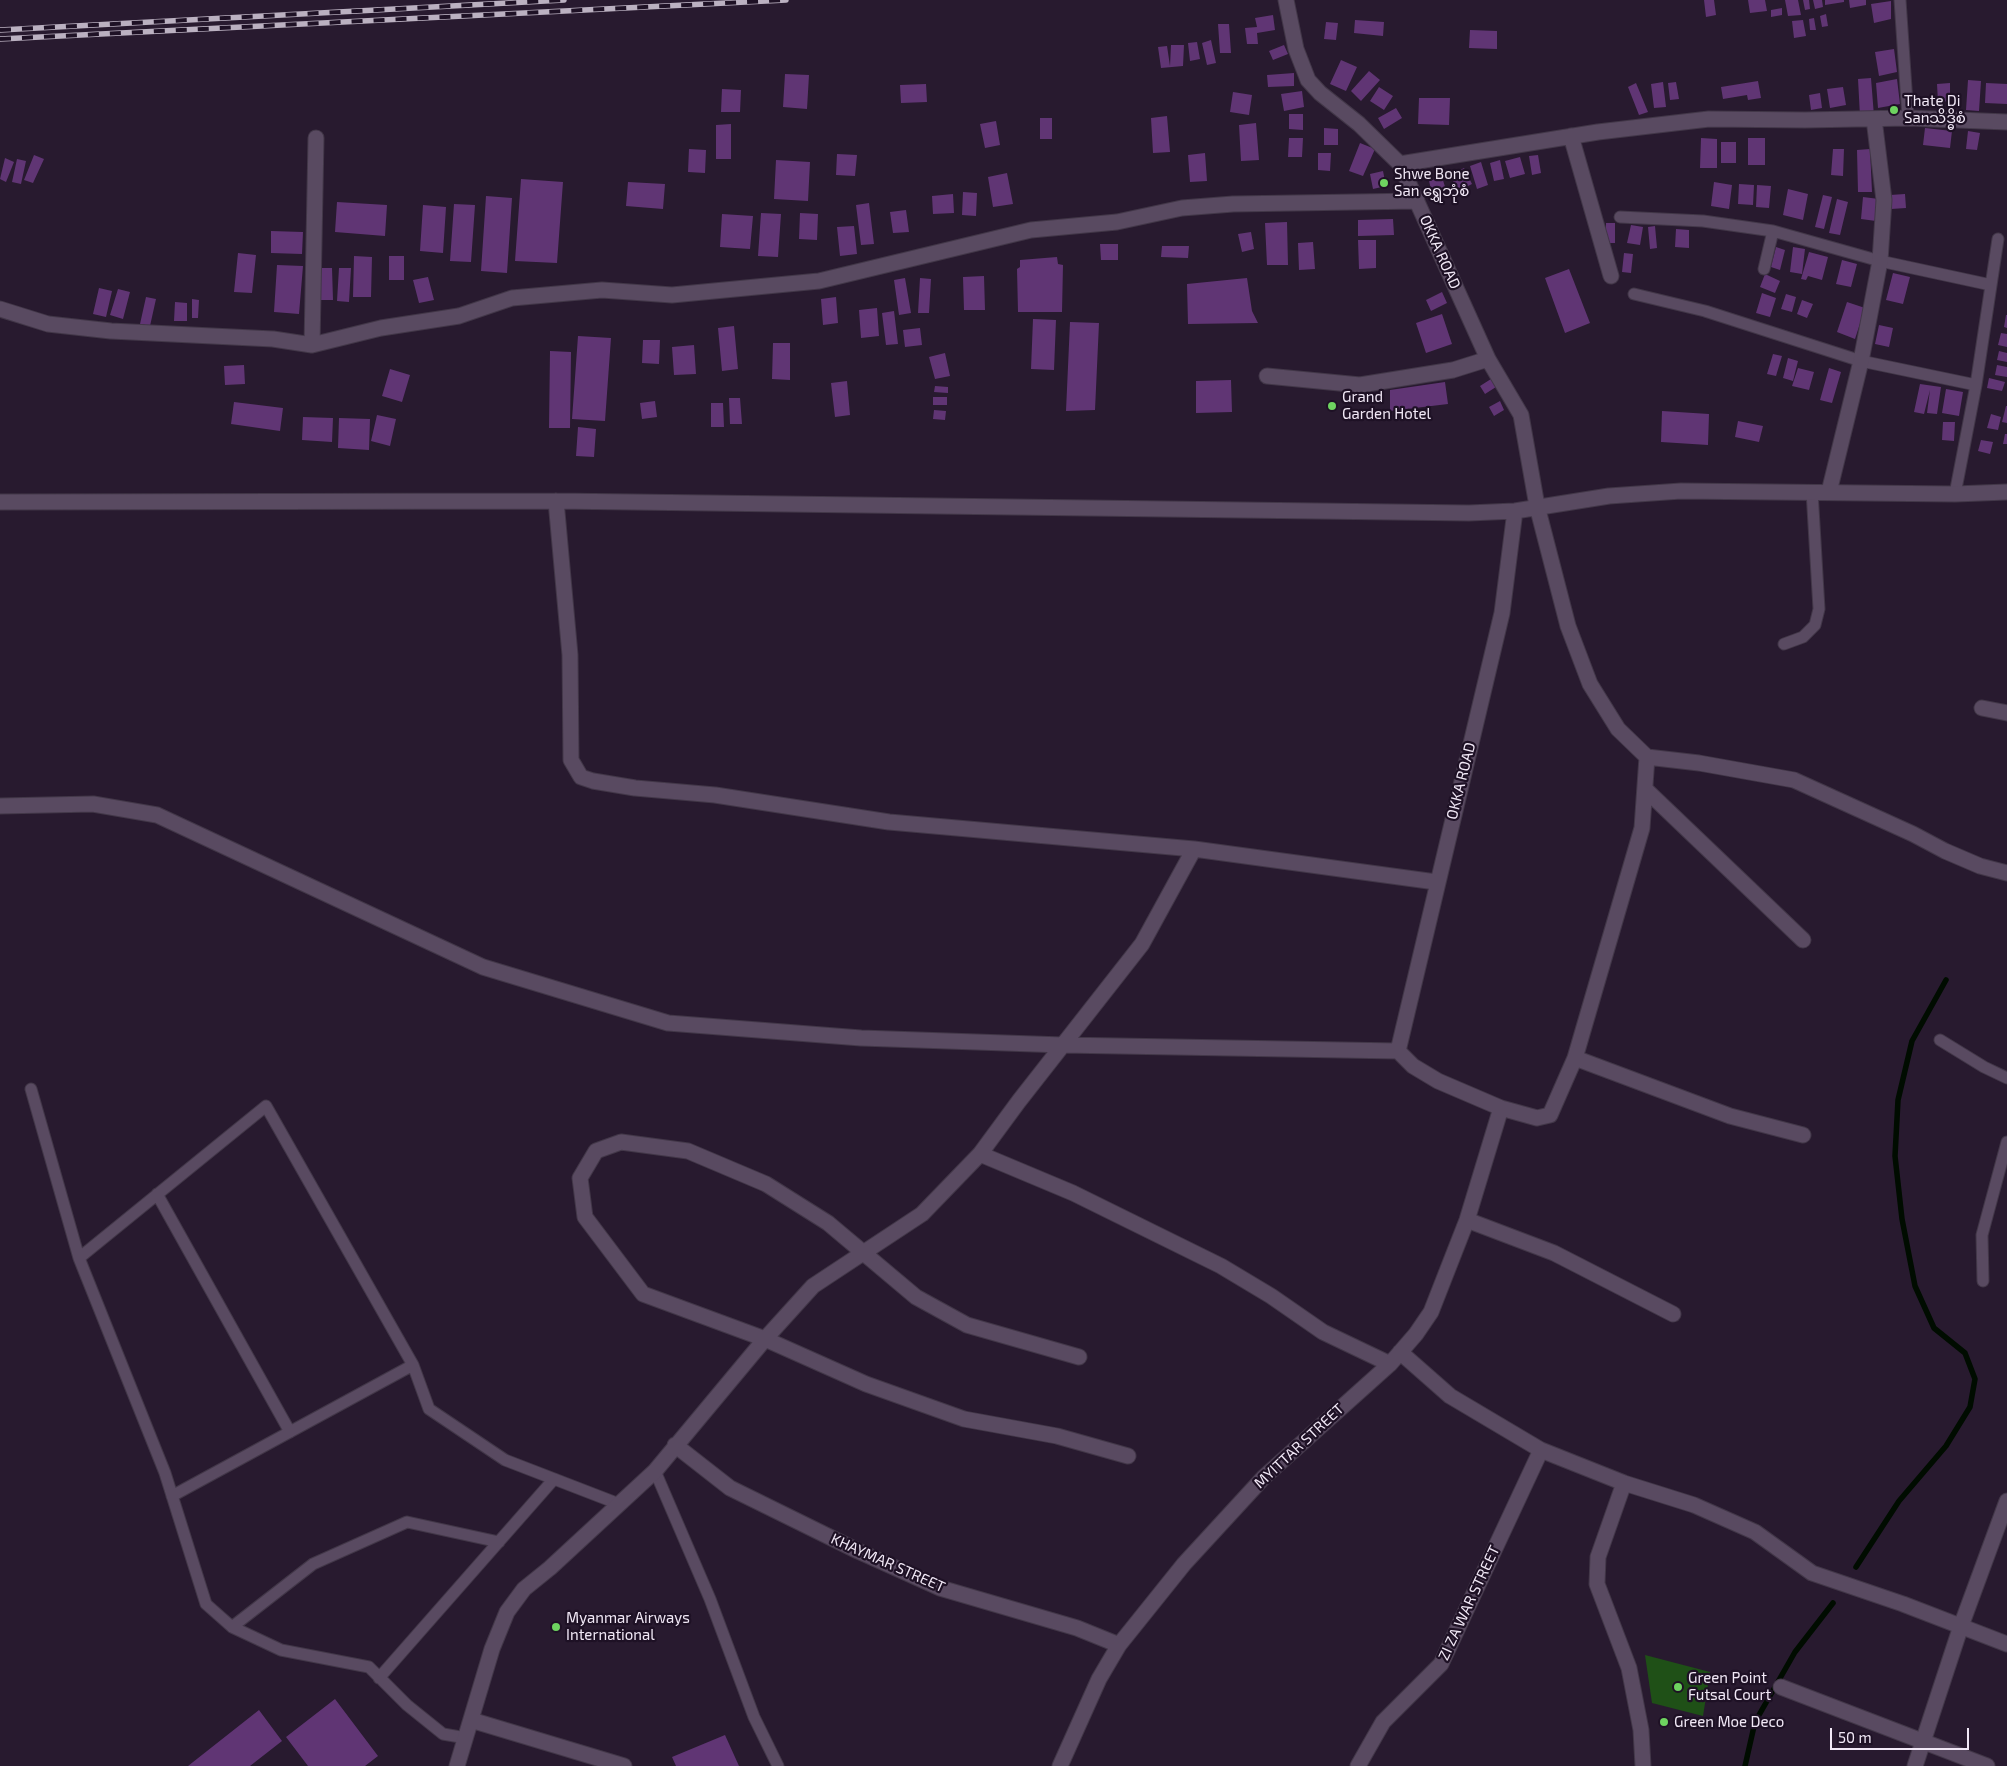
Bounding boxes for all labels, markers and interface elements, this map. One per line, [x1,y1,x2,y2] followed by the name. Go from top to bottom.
[1904,92,1966,127] place label: Thate Di Sanသိဒ္ဓိစံ
[1888,104,1900,116] marker: Thate Di Sanသိဒ္ဓိစံ
[1394,165,1469,200] place label: Shwe Bone San ရွှေဘုံစံ
[1378,177,1390,189] marker: Shwe Bone San ရွှေဘုံစံ
[1416,212,1464,292] street label: OKKA ROAD
[1342,388,1431,423] place label: Grand Garden Hotel
[1326,400,1338,412] marker: Grand Garden Hotel
[1443,741,1479,821] street label: OKKA ROAD
[1250,1400,1348,1492] street label: MYITTAR STREET
[828,1530,948,1596] street label: KHAYMAR STREET
[1434,1543,1504,1663] street label: ZI ZA WAR STREET
[566,1609,690,1644] place label: Myanmar Airways International
[550,1621,562,1633] marker: Myanmar Airways International
[1688,1669,1771,1704] place label: Green Point Futsal Court
[1672,1681,1684,1693] marker: Green Point Futsal Court
[1674,1713,1784,1731] place label: Green Moe Deco
[1658,1716,1670,1728] marker: Green Moe Deco
[1832,1718,1971,1750] scale bar
[1838,1728,1872,1746] text: 50 m

